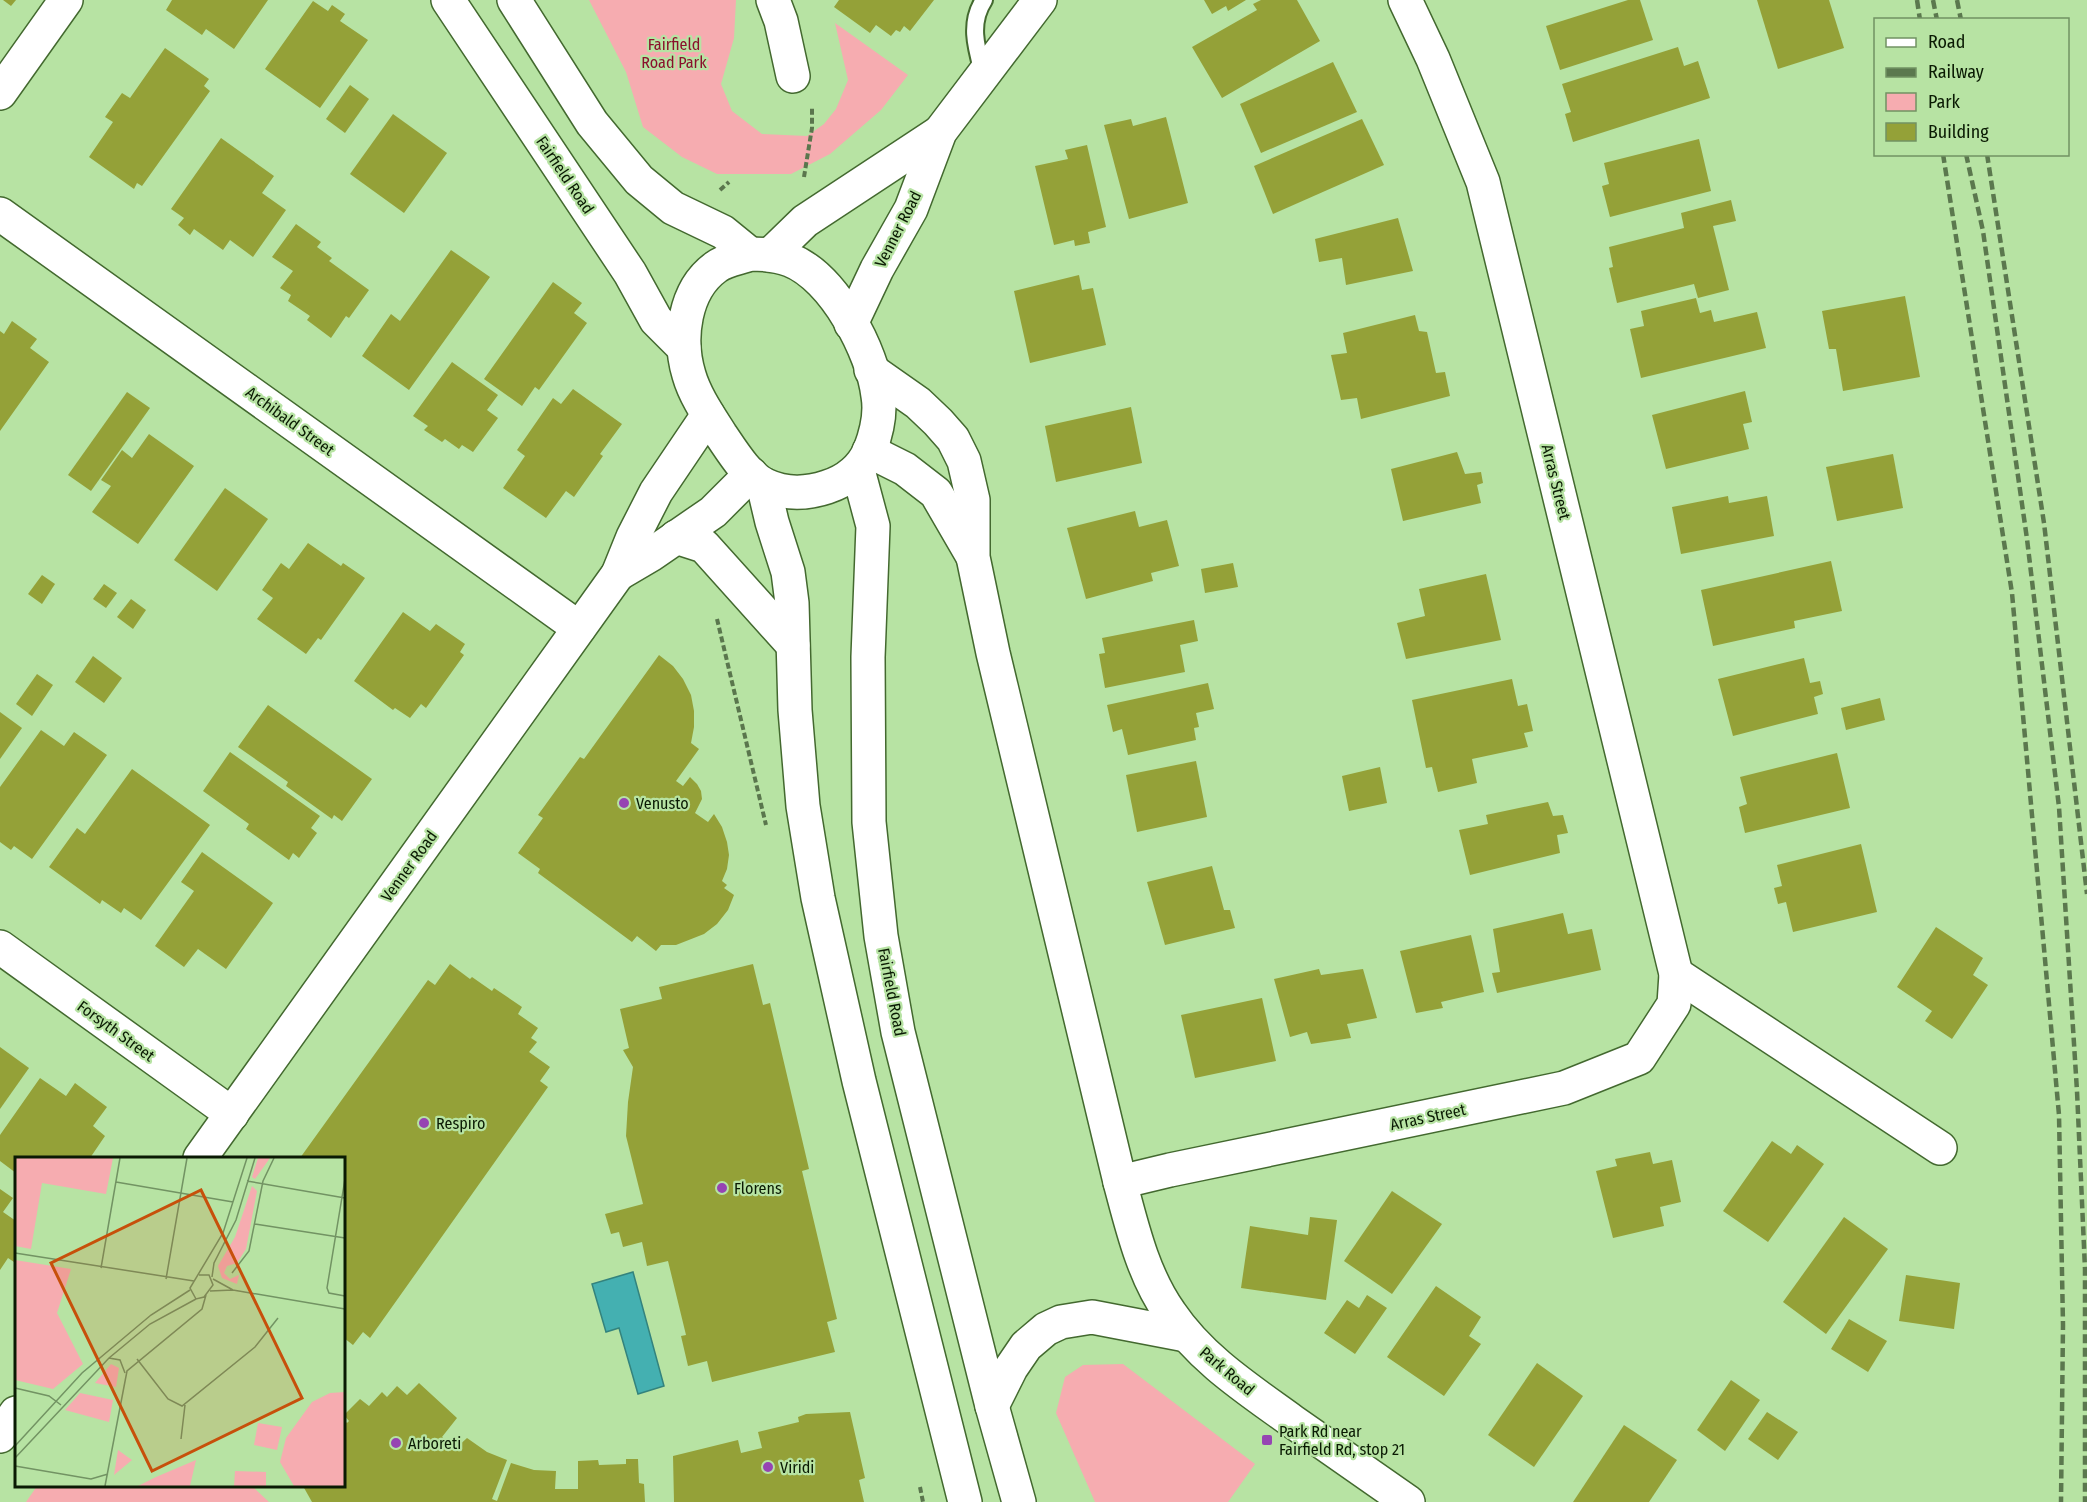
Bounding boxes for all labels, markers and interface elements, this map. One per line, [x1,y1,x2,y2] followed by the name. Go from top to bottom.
[1874,18,2069,156] legend
[1928,31,1965,53] text: Road
[641,35,707,72] park label: Fairfield Road Park
[1928,61,1984,83] text: Railway
[1928,91,1961,113] text: Park
[1928,121,1989,143] text: Building
[532,133,598,217] street label: Fairfield Road
[871,188,925,270] street label: Venner Road
[242,383,339,460] street label: Archibald Street
[1537,442,1575,522] street label: Arras Street
[636,794,689,813] place label: Venusto
[617,796,631,810] marker: Venusto
[377,827,441,905] street label: Venner Road
[874,946,910,1038] street label: Fairfield Road
[74,997,159,1066] street label: Forsyth Street
[1388,1100,1468,1134] street label: Arras Street
[436,1114,485,1133] place label: Respiro
[417,1116,431,1130] marker: Respiro
[15,1157,345,1487] inset map
[734,1179,782,1198] place label: Florens
[715,1181,729,1195] marker: Florens
[1196,1343,1258,1399] street label: Park Road
[1279,1422,1405,1459] place label: Park Rd near Fairfield Rd, stop 21
[1260,1433,1274,1447] marker: Park Rd near Fairfield Rd, stop 21
[408,1434,461,1453] place label: Arboreti
[389,1436,403,1450] marker: Arboreti
[780,1458,814,1477] place label: Viridi
[761,1460,775,1474] marker: Viridi

